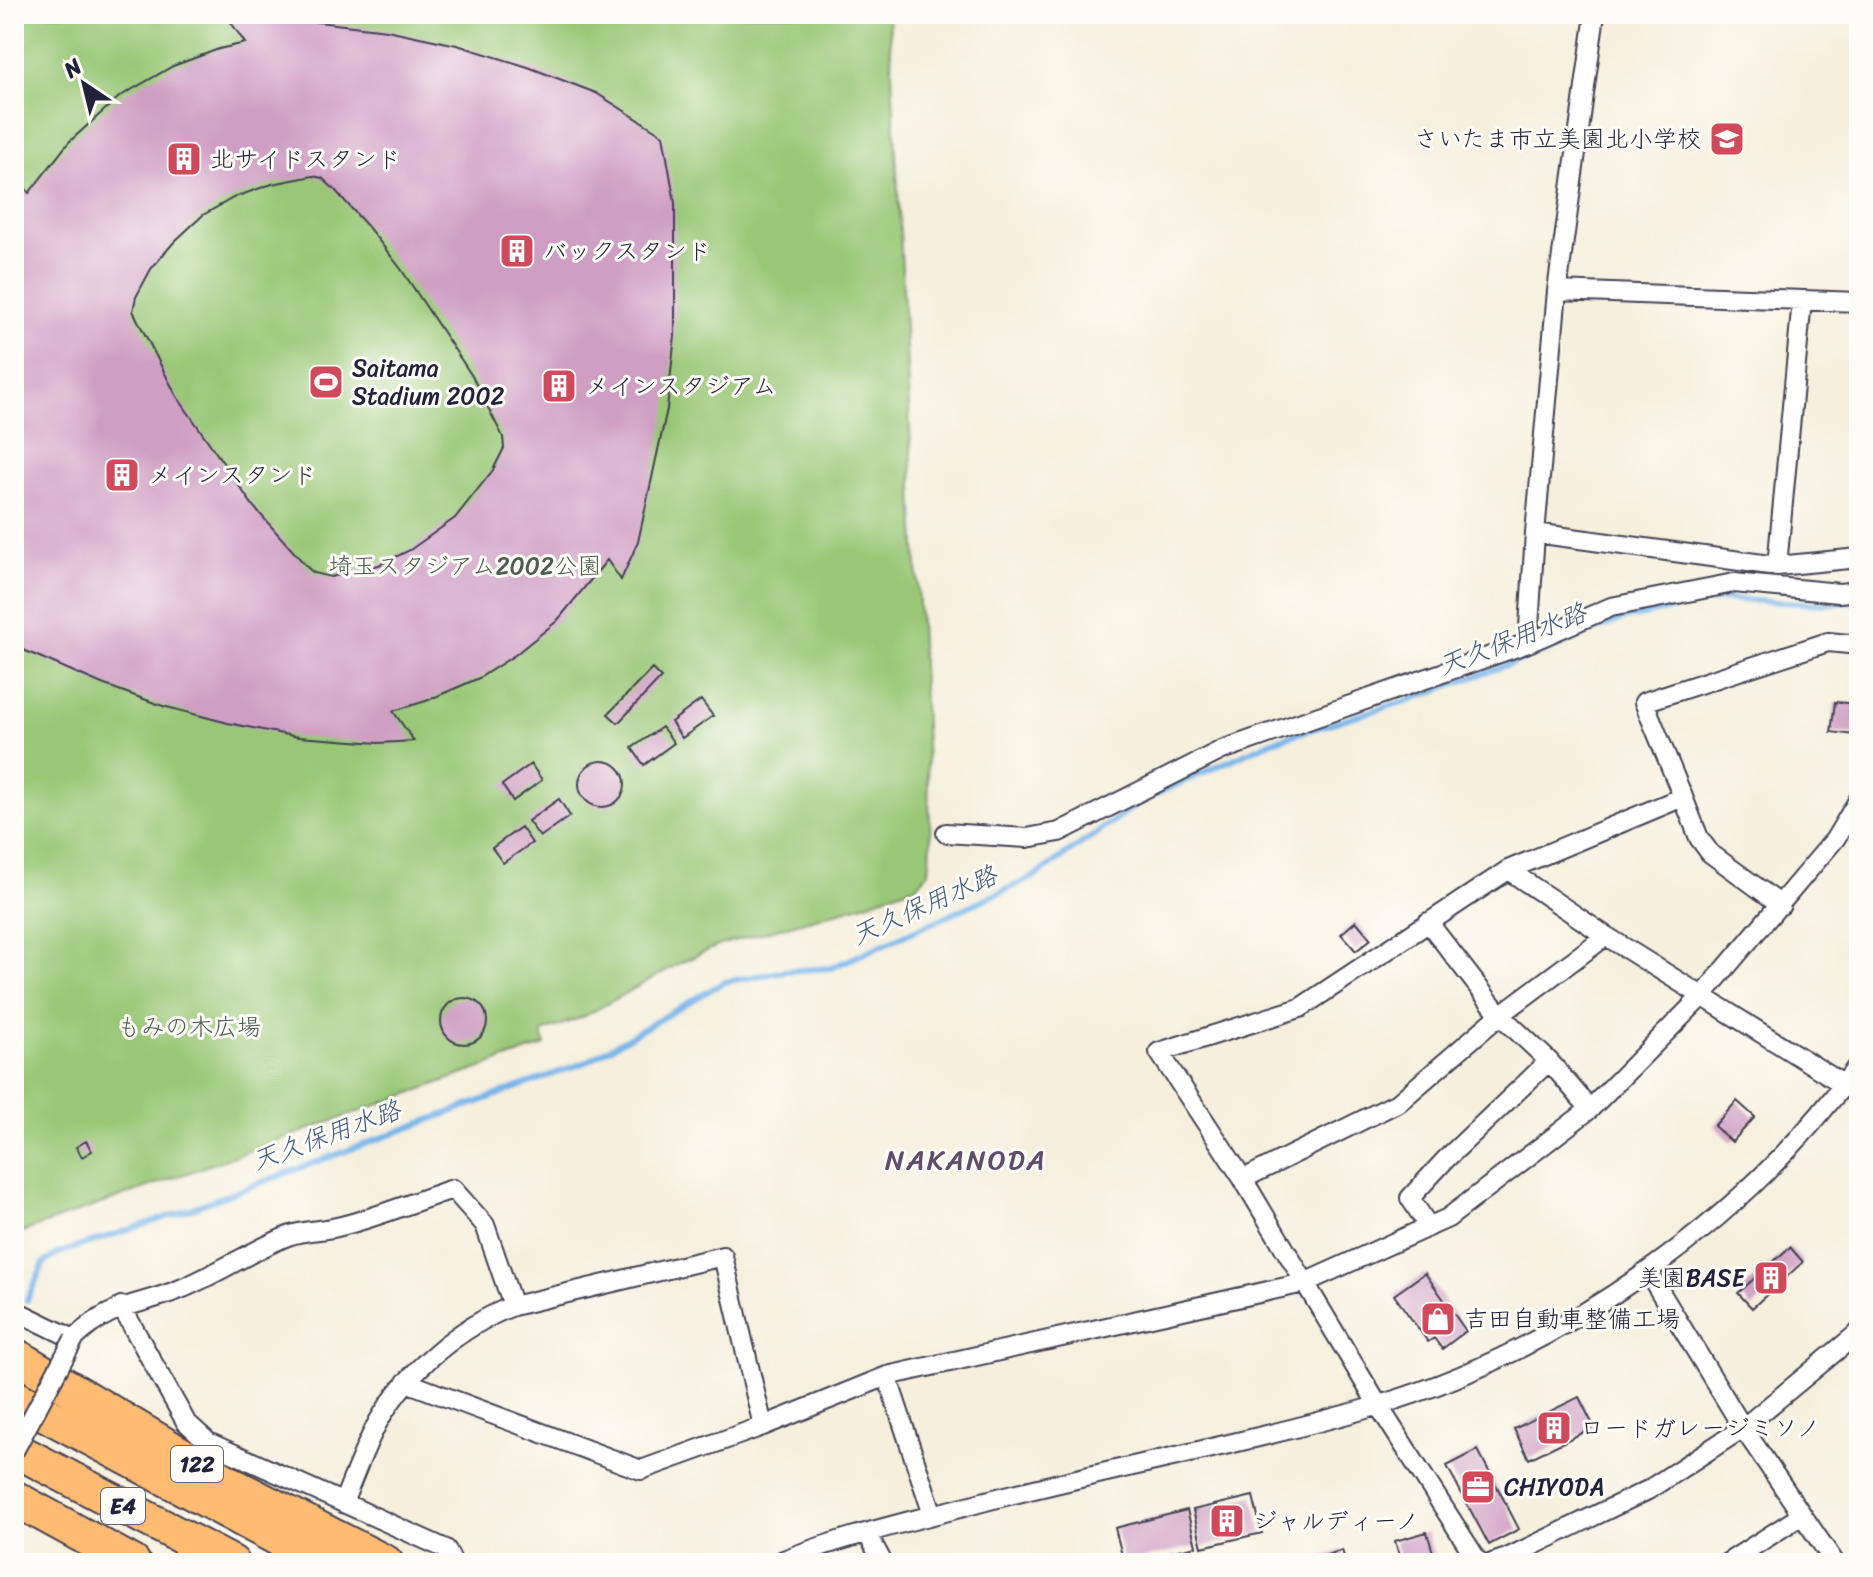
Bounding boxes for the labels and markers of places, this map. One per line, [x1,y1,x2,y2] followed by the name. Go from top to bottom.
[1414,118,1701,160] place label: さいたま市立美園北小学校
[1708,120,1746,158] school or university icon: さいたま市立美園北小学校
[210,138,401,180] place label: 北サイドスタンド
[165,140,203,178] building icon: 北サイドスタンド
[543,230,711,272] place label: バックスタンド
[498,232,536,270] building icon: バックスタンド
[352,347,505,417] place label: Saitama Stadium 2002
[307,363,345,401] sports icon: Saitama Stadium 2002
[585,365,777,407] place label: メインスタジアム
[540,367,578,405] building icon: メインスタジアム
[148,454,316,496] place label: メインスタンド
[103,456,141,494] building icon: メインスタンド
[1638,1257,1747,1299] place label: 美園BASE
[1752,1259,1790,1297] building icon: 美園BASE
[1464,1298,1680,1340] place label: 吉田自動車整備工場
[1419,1300,1457,1338] shop icon: 吉田自動車整備工場
[1580,1407,1820,1449] place label: ロードガレージミソノ
[1535,1409,1573,1447] building icon: ロードガレージミソノ
[1504,1466,1604,1508] place label: CHIYODA
[1459,1468,1497,1506] office icon: CHIYODA
[1253,1500,1419,1542] place label: ジャルディーノ
[1208,1502,1246,1540] building icon: ジャルディーノ

